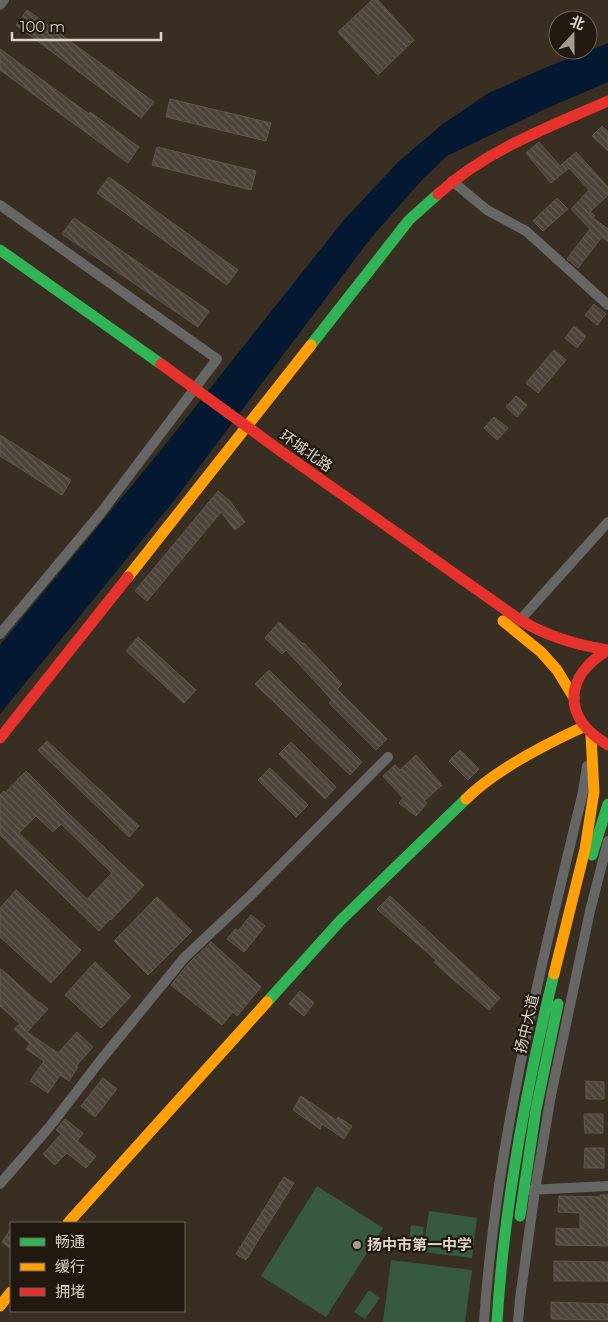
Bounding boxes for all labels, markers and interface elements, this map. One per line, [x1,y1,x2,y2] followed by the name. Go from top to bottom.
[12,10,161,42] scale bar
[548,10,598,60] north arrow
[568,12,587,34] text: 北
[20,17,65,36] text: 100 m
[276,426,336,476] street label: 环城北路
[511,993,543,1055] street label: 扬中大道
[10,1222,185,1312] legend
[55,1232,85,1251] text: 畅通
[367,1235,472,1254] place label: 扬中市第一中学
[351,1239,363,1251] marker: 扬中市第一中学
[55,1257,85,1276] text: 缓行
[55,1282,85,1301] text: 拥堵

